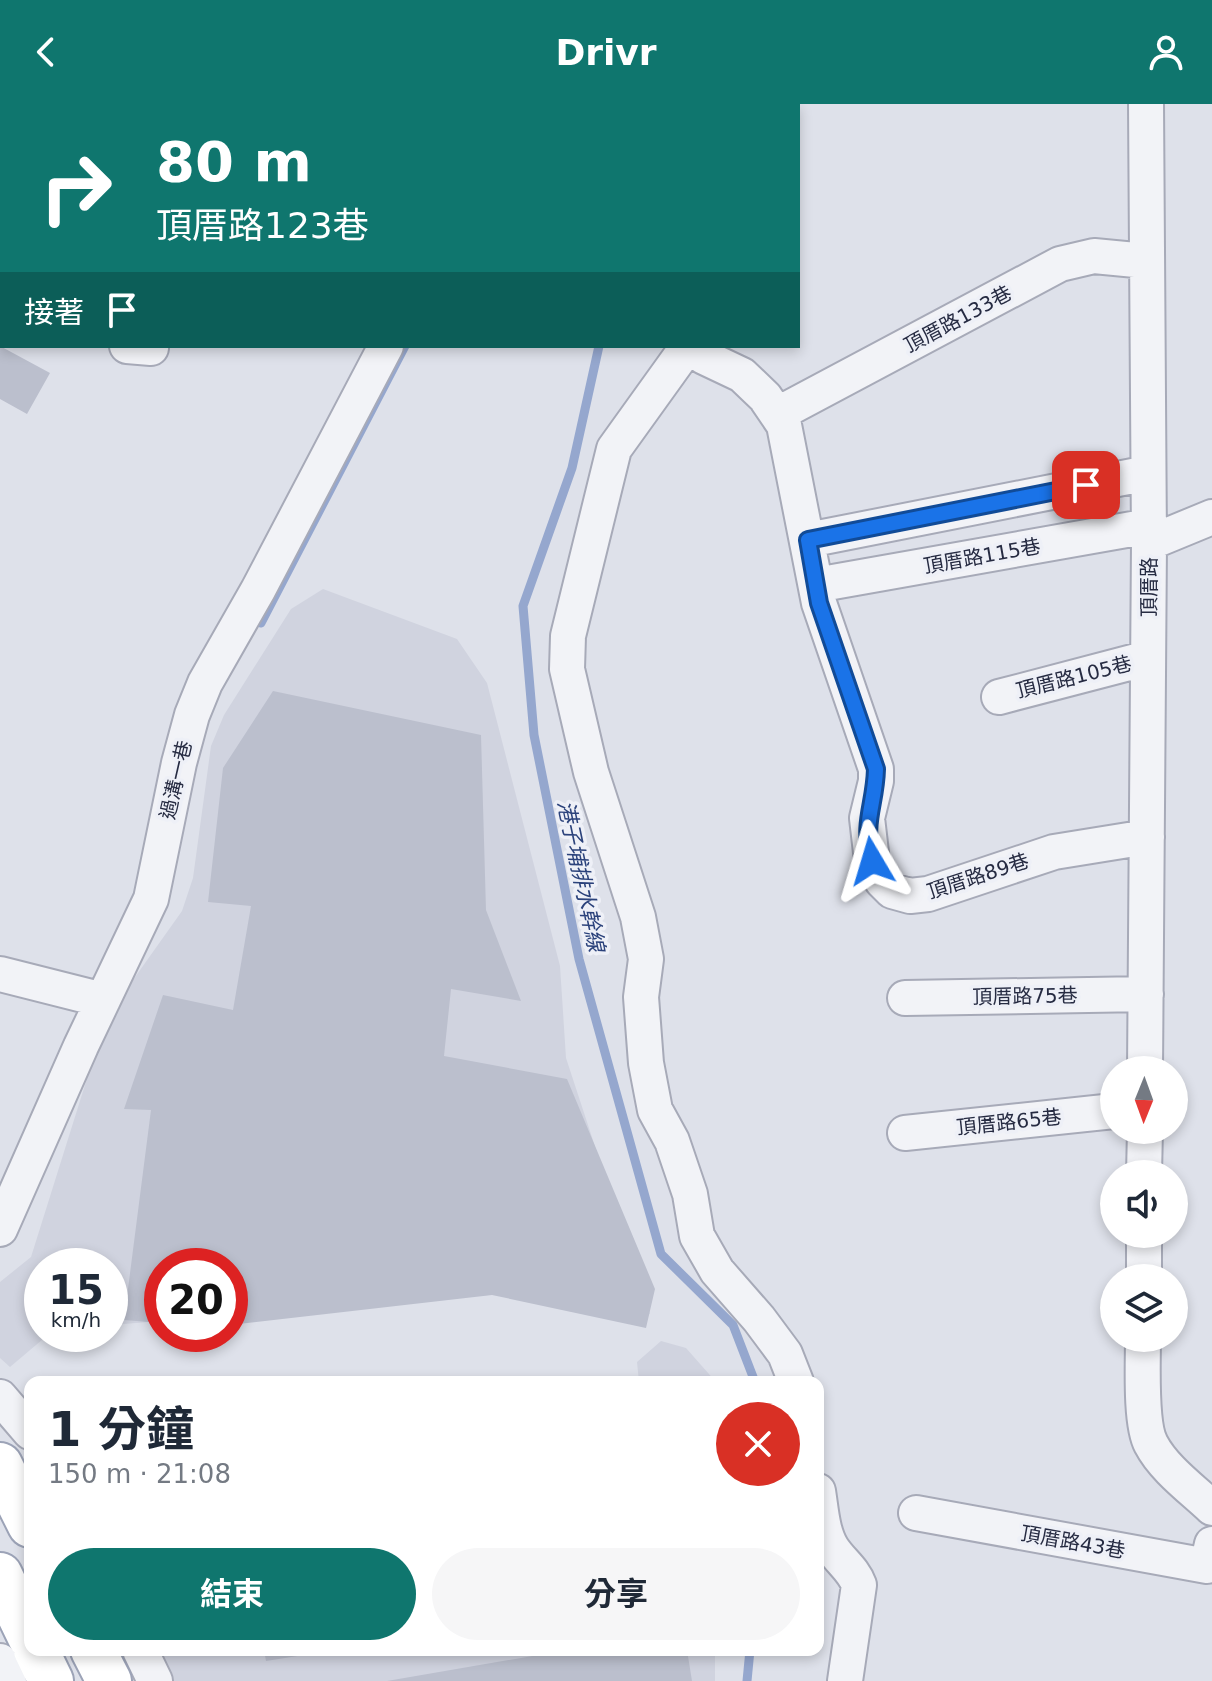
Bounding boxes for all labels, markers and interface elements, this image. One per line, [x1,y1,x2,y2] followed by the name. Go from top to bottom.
[24,30,68,74] icon: back
[1144,30,1188,74] icon: person
[555,32,657,73] text: Drivr
[156,129,312,194] text: 80 m
[24,136,128,240] icon: right
[156,205,369,246] text: 頂厝路123巷
[900,281,1016,357] street label: 頂厝路133巷
[100,288,144,332] icon: arrive
[24,295,84,330] text: 接著
[1052,451,1120,519] pin
[1064,463,1108,507] icon: arrive
[922,534,1042,578] street label: 頂厝路115巷
[1137,557,1161,617] street label: 頂厝路
[1014,651,1134,703] street label: 頂厝路105巷
[155,738,197,822] street label: 過溝一巷
[553,798,610,957] water label: 港子埔排水幹線
[830,819,914,903] position arrow
[924,848,1032,904] street label: 頂厝路89巷
[972,983,1078,1009] street label: 頂厝路75巷
[1100,1056,1188,1144] north arrow
[1100,1056,1188,1352] map controls
[955,1105,1063,1139] street label: 頂厝路65巷
[1100,1160,1188,1248] button: sound
[144,1248,248,1352] speed limit sign: 20
[1100,1264,1188,1352] button: layers
[48,1267,104,1313] text: 15
[51,1308,101,1332] text: km/h
[48,1401,194,1457] text: 1 分鐘
[716,1402,800,1486] button: close
[48,1459,231,1489] text: 150 m · 21:08
[1019,1521,1127,1563] street label: 頂厝路43巷
[48,1548,416,1640] button: 結束
[432,1548,800,1640] button: 分享

